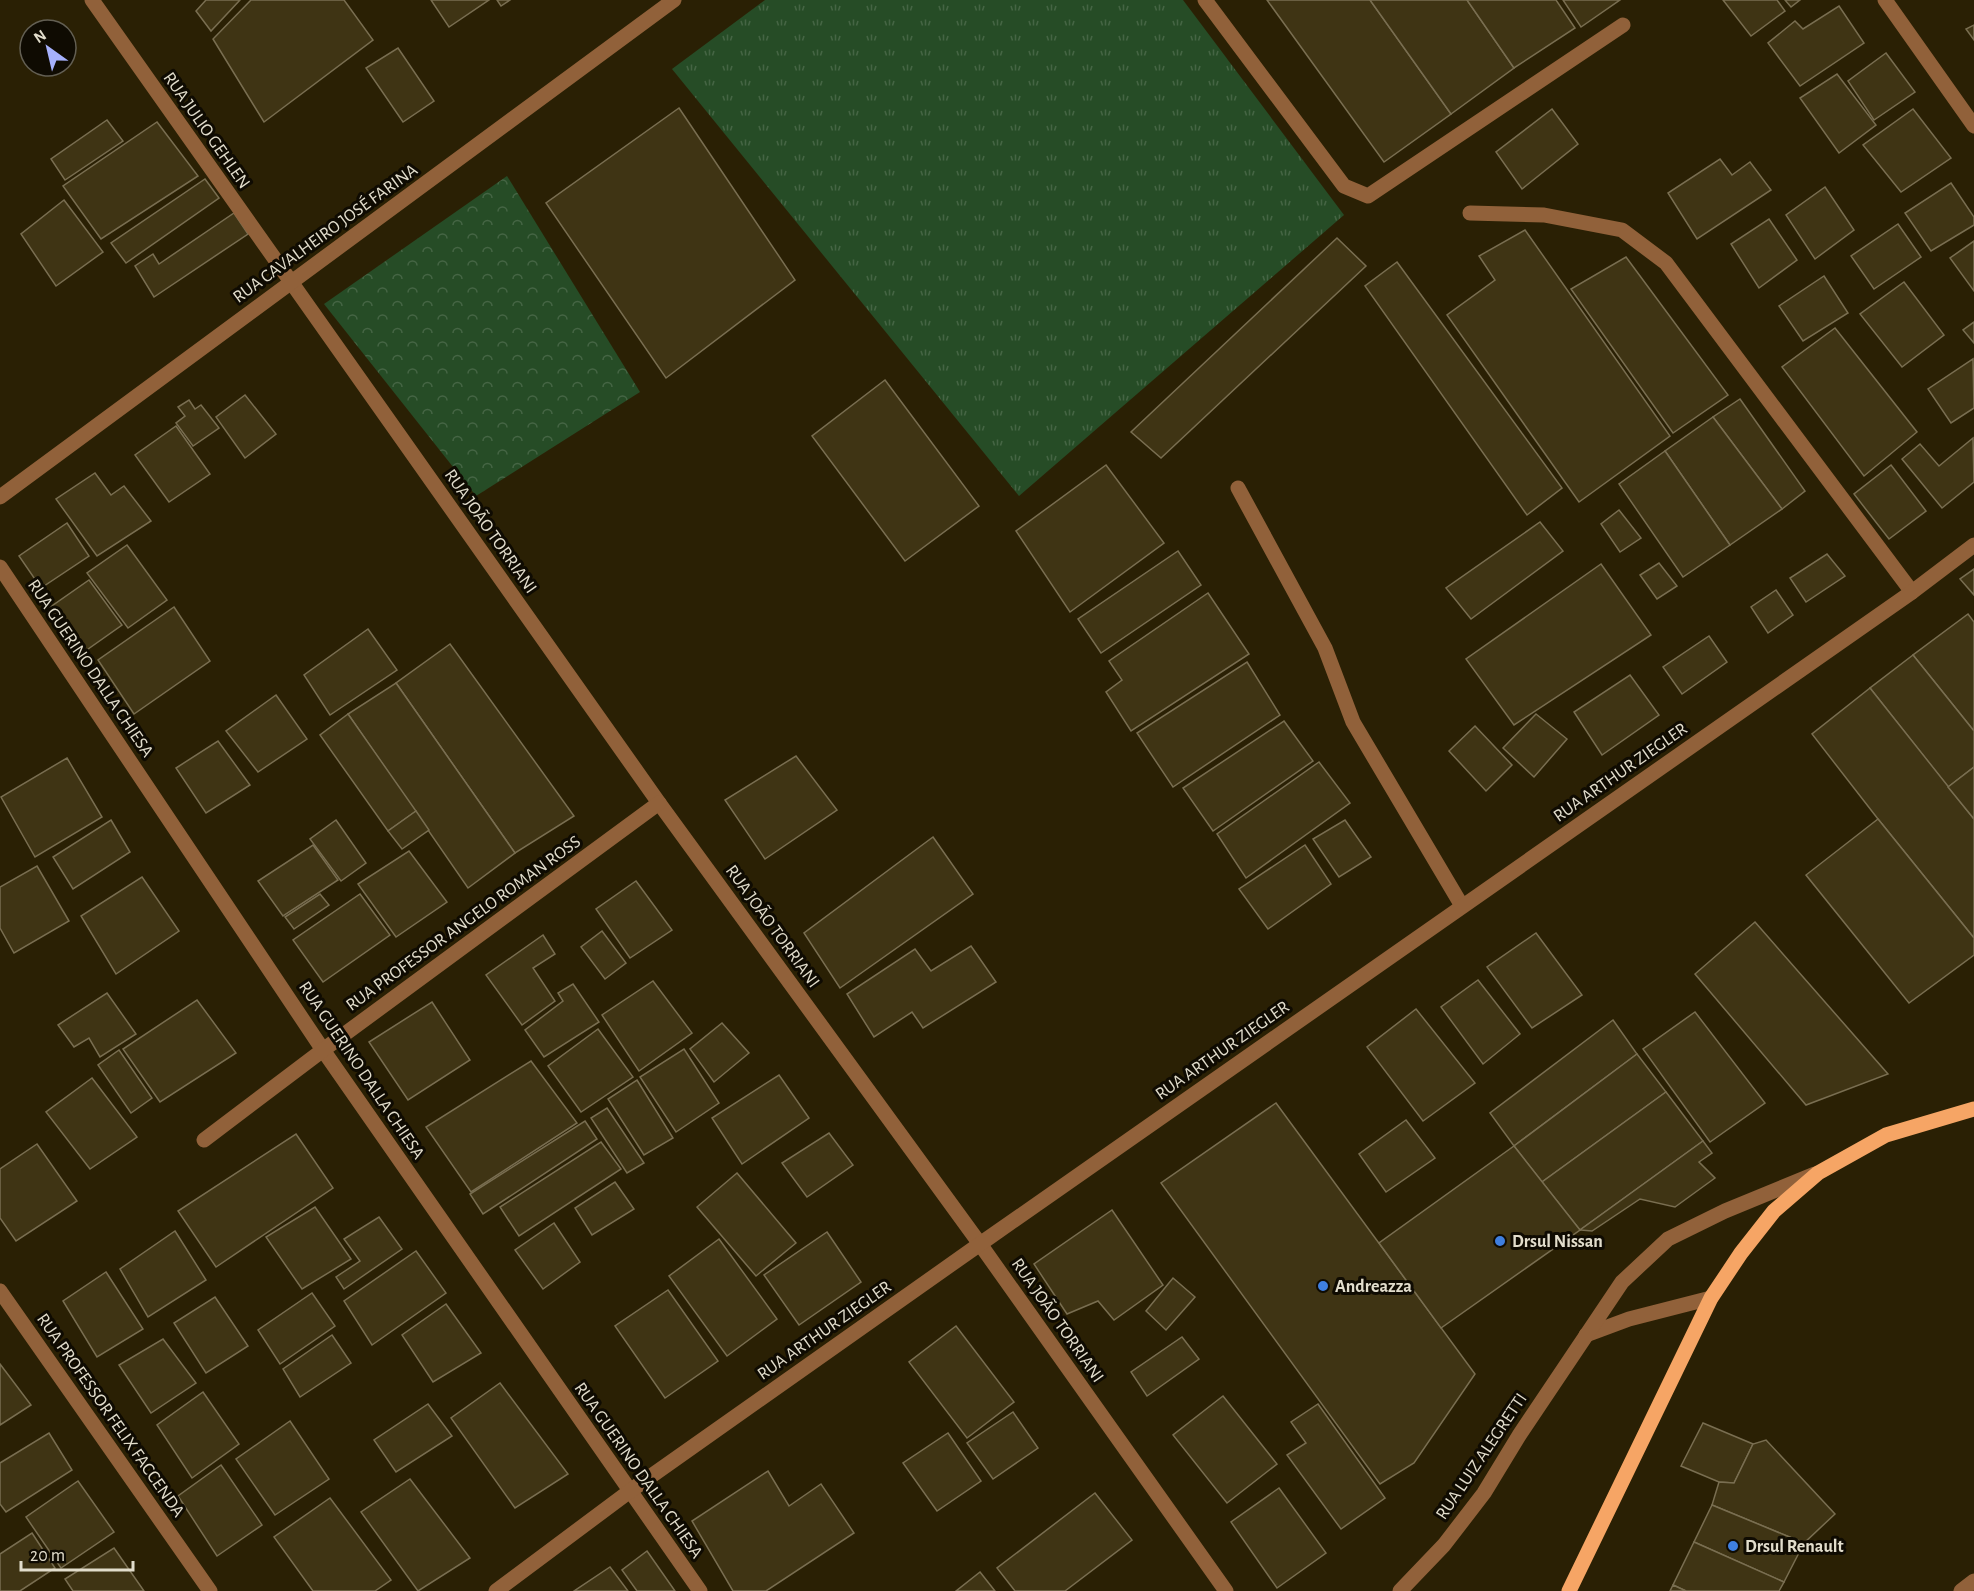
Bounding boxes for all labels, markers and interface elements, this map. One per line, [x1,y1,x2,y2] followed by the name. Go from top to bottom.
[18,18,78,78] north arrow
[31,27,49,46] text: N
[159,69,253,192] street label: RUA JULIO GEHLEN
[228,158,422,307] street label: RUA CAVALHEIRO JOSÉ FARINA
[441,465,542,597] street label: RUA JOÃO TORRIANI
[24,576,157,761] street label: RUA GUERINO DALLA CHIESA
[1550,720,1691,826] street label: RUA ARTHUR ZIEGLER
[343,833,584,1015] street label: RUA PROFESSOR ANGELO ROMAN ROSS
[722,860,825,991] street label: RUA JOÃO TORRIANI
[295,978,428,1163] street label: RUA GUERINO DALLA CHIESA
[1152,998,1293,1104] street label: RUA ARTHUR ZIEGLER
[1512,1233,1603,1251] place label: Drsul Nissan
[1493,1234,1507,1248] marker: Drsul Nissan
[1008,1254,1109,1386] street label: RUA JOÃO TORRIANI
[754,1278,895,1384] street label: RUA ARTHUR ZIEGLER
[1335,1278,1412,1296] place label: Andreazza
[1316,1279,1330,1293] marker: Andreazza
[33,1311,188,1521] street label: RUA PROFESSOR FELIX FACCENDA
[571,1379,706,1562] street label: RUA GUERINO DALLA CHIESA
[1433,1390,1531,1523] street label: RUA LUIZ ALEGRETTI
[21,1534,134,1572] scale bar
[1745,1538,1844,1556] place label: Drsul Renault
[1726,1539,1740,1553] marker: Drsul Renault
[30,1547,65,1565] text: 20 m

